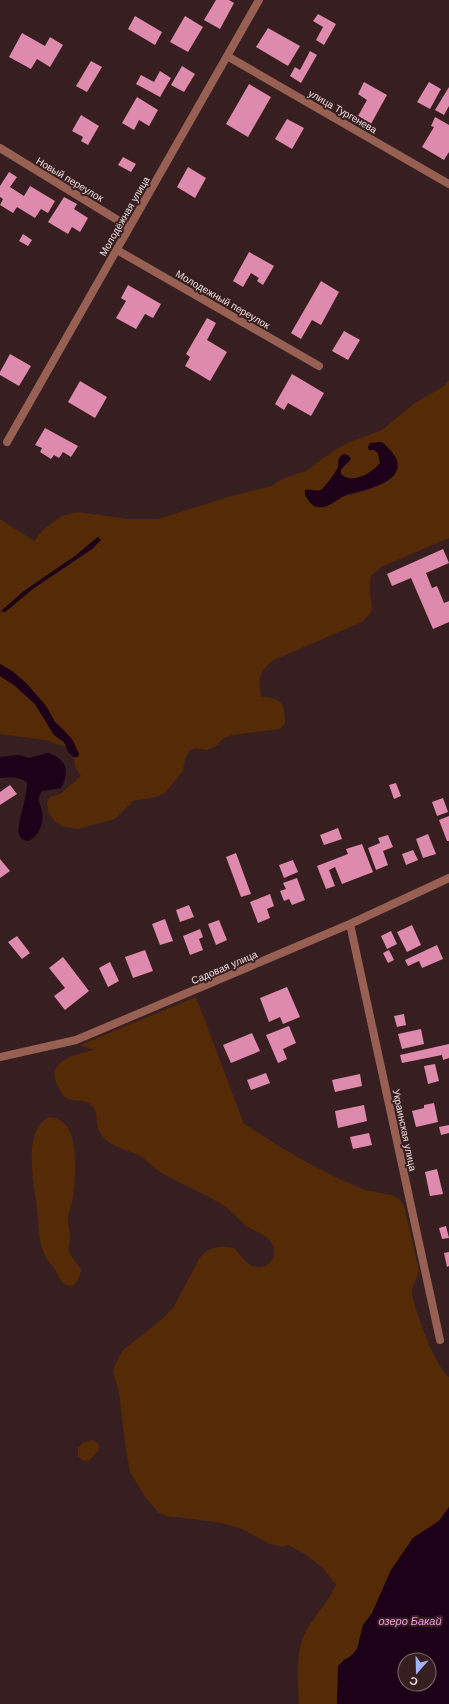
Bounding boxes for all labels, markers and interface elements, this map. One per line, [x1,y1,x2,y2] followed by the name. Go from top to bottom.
[307,87,379,136] street label: улица Тургенева
[34,155,106,204] street label: Новый переулок
[97,174,152,258] street label: Молодёжная улица
[174,268,272,331] street label: Молодежный переулок
[189,948,259,986] street label: Садовая улица
[390,1088,419,1172] street label: Украинская улица
[378,1615,442,1627] water label: озеро Бакай
[397,1652,437,1692] north arrow
[408,1674,419,1688] text: С

